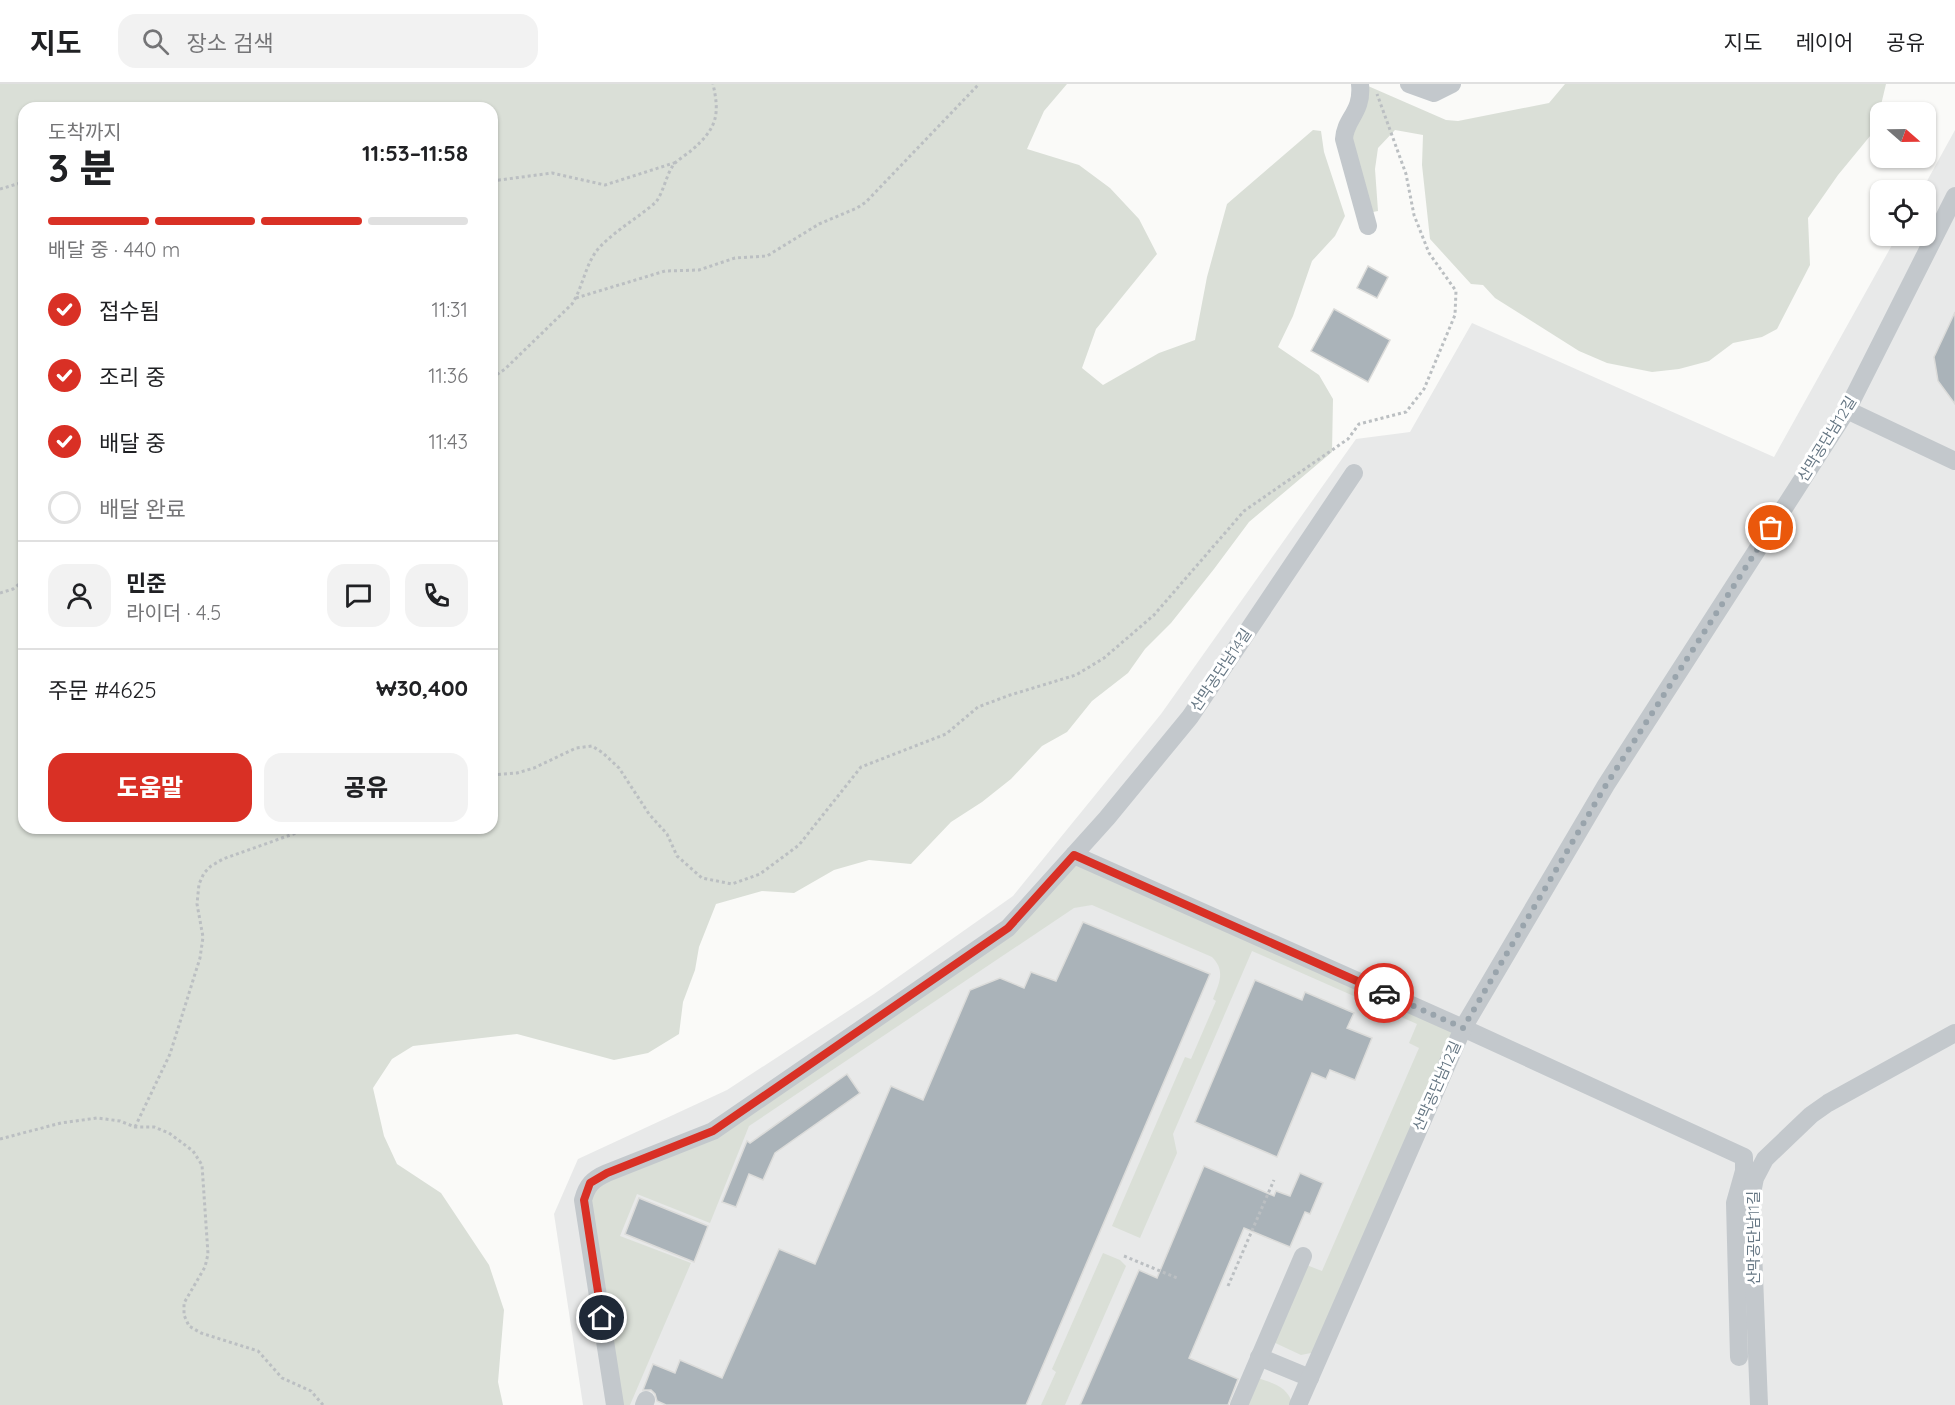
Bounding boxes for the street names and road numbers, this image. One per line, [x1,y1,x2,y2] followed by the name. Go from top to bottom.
[1793,393,1860,485] street label: 산막공단남12길
[1186,625,1255,715] street label: 산막공단남14길
[1408,1038,1465,1134] street label: 산막공단남12길
[1744,1191,1763,1285] street label: 산막공단남11길

